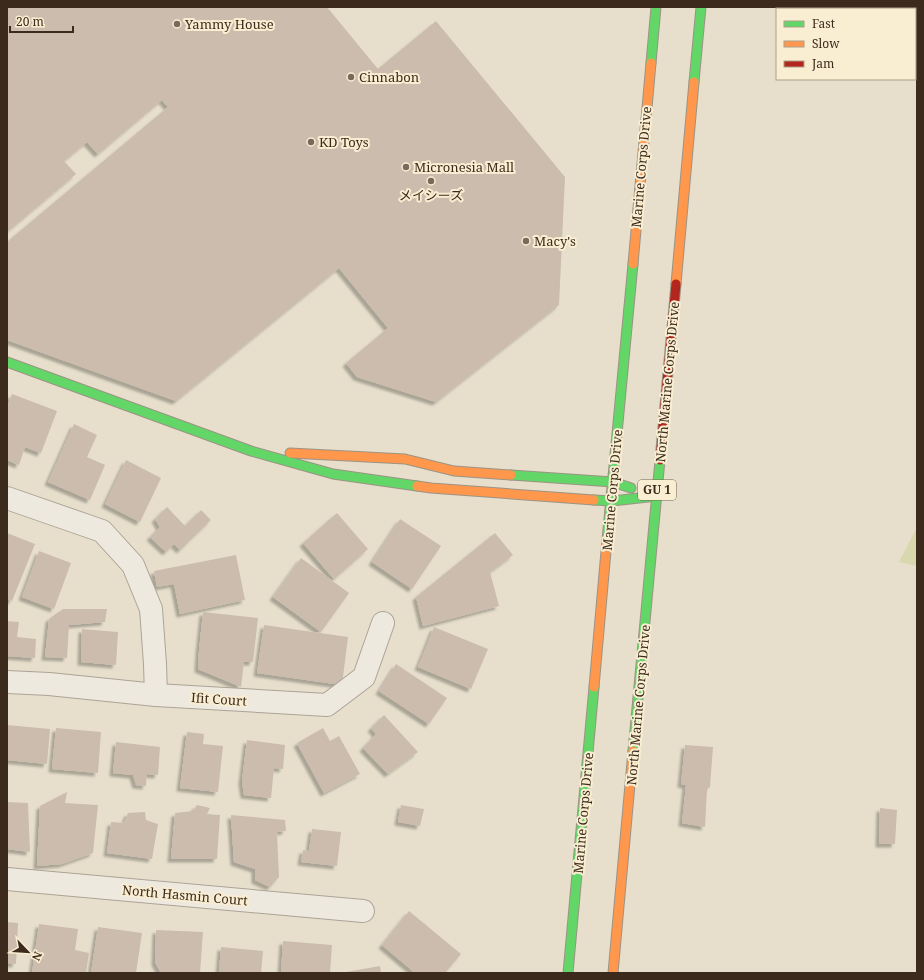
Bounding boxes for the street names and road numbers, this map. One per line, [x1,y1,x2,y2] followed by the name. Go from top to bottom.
[627,106,655,228] street label: Marine Corps Drive
[651,301,683,463] street label: North Marine Corps Drive
[598,429,626,551] street label: Marine Corps Drive
[638,480,676,500] road number: GU 1
[622,624,654,786] street label: North Marine Corps Drive
[191,688,248,710] street label: Ifit Court
[569,752,597,874] street label: Marine Corps Drive
[122,881,249,909] street label: North Hasmin Court

